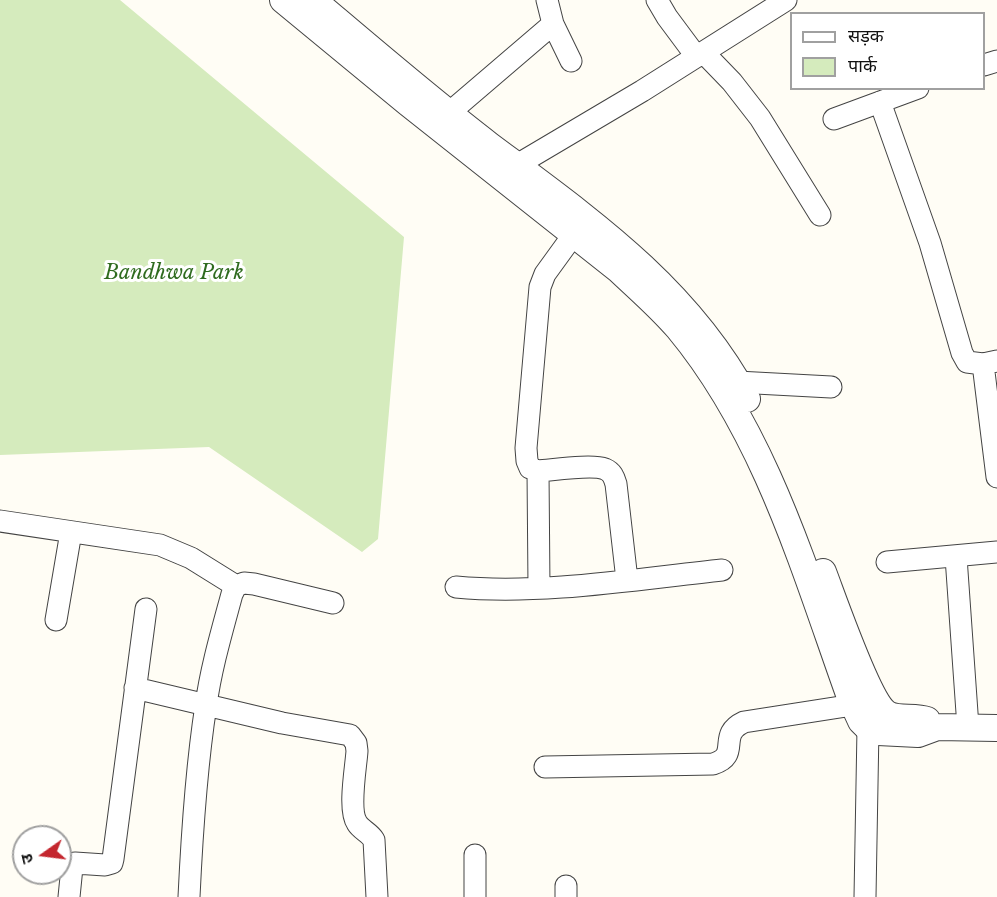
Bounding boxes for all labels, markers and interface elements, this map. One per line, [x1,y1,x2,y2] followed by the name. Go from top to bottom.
[790,12,985,90] legend
[848,25,884,47] text: सड़क
[848,55,877,77] text: पार्क
[104,261,244,285] park label: Bandhwa Park
[12,825,72,885] north arrow
[16,852,37,866] text: उ

